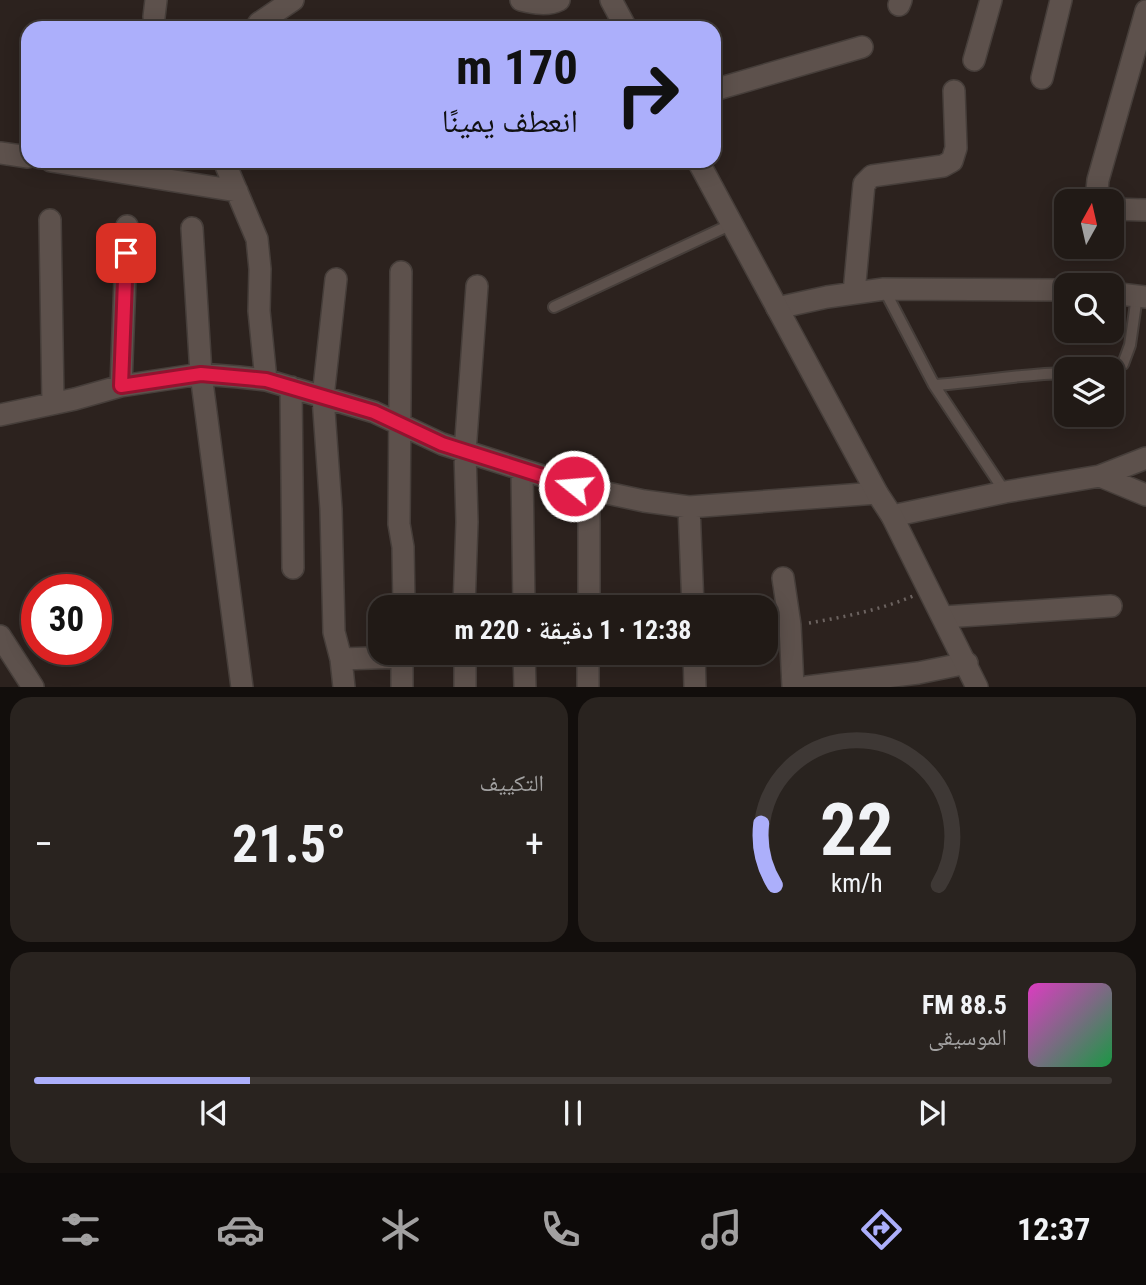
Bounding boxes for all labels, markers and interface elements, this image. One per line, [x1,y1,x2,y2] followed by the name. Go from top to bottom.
[456,39,578,96] text: 170 m
[602,49,693,140] icon: right
[442,102,578,140] text: انعطف يمينًا
[1054,189,1124,259] north arrow
[1054,189,1124,427] map controls
[96,223,156,283] pin
[107,234,145,272] icon: arrive
[1054,273,1124,343] button: search
[1054,357,1124,427] button: layers
[537,449,611,523] position arrow
[21,574,112,665] speed limit sign: 30
[455,615,691,645] text: 12:38 · 1 دقيقة · 220 m
[479,770,544,797] text: التكييف
[820,788,894,874] text: 22
[232,814,346,875] text: 21.5°
[34,822,53,866] text: −
[525,822,544,866] text: +
[831,869,883,898] text: km/h
[922,990,1007,1020] text: 88.5 FM
[928,1024,1007,1051] text: الموسيقى
[195,1094,233,1132] icon: previous
[554,1094,592,1132] icon: pause
[913,1094,951,1132] icon: next
[56,1205,105,1254] icon: filters
[216,1205,265,1254] icon: car
[376,1205,425,1254] icon: climate
[536,1205,585,1254] icon: phone
[697,1205,746,1254] icon: music
[857,1205,906,1254] icon: directions
[1017,1210,1090,1248] text: 12:37

